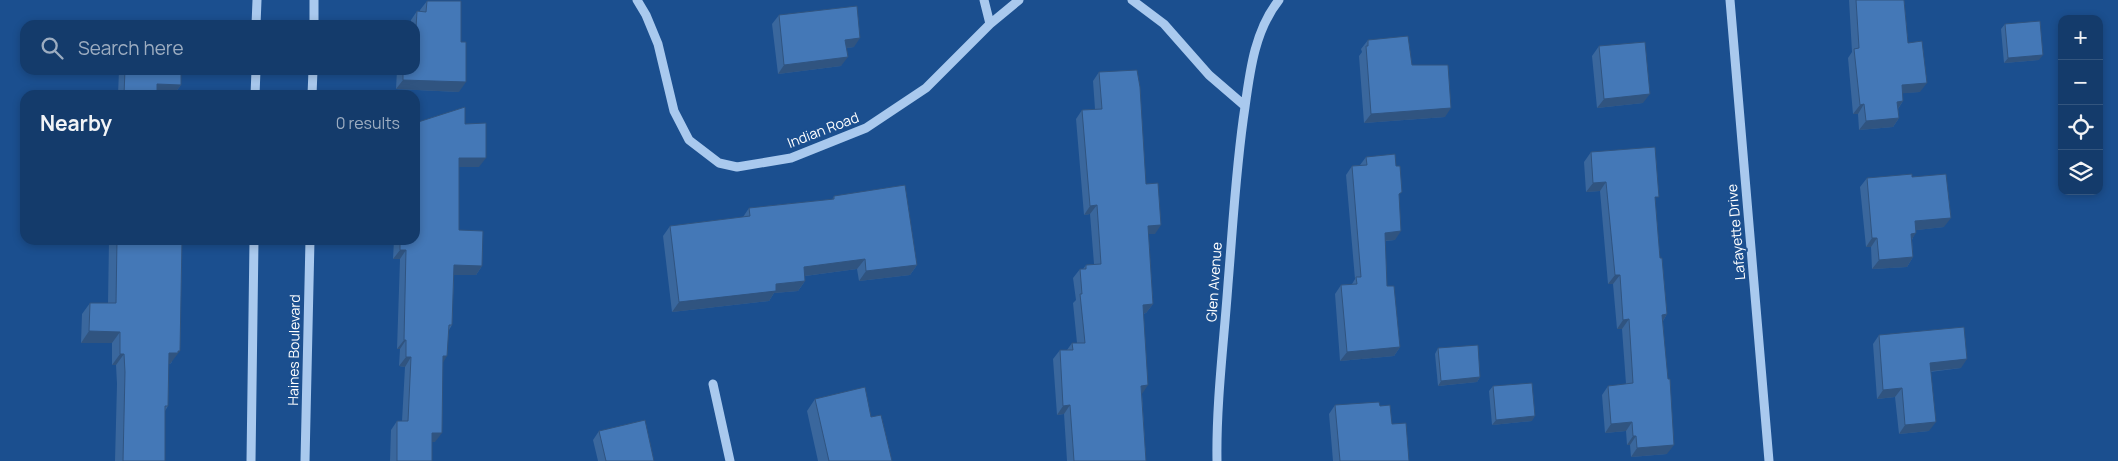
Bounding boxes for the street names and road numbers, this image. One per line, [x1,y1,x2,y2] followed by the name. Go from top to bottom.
[784,107,861,152] street label: Indian Road
[1722,183,1749,281] street label: Lafayette Drive
[1201,241,1226,323] street label: Glen Avenue
[283,294,304,406] street label: Haines Boulevard

